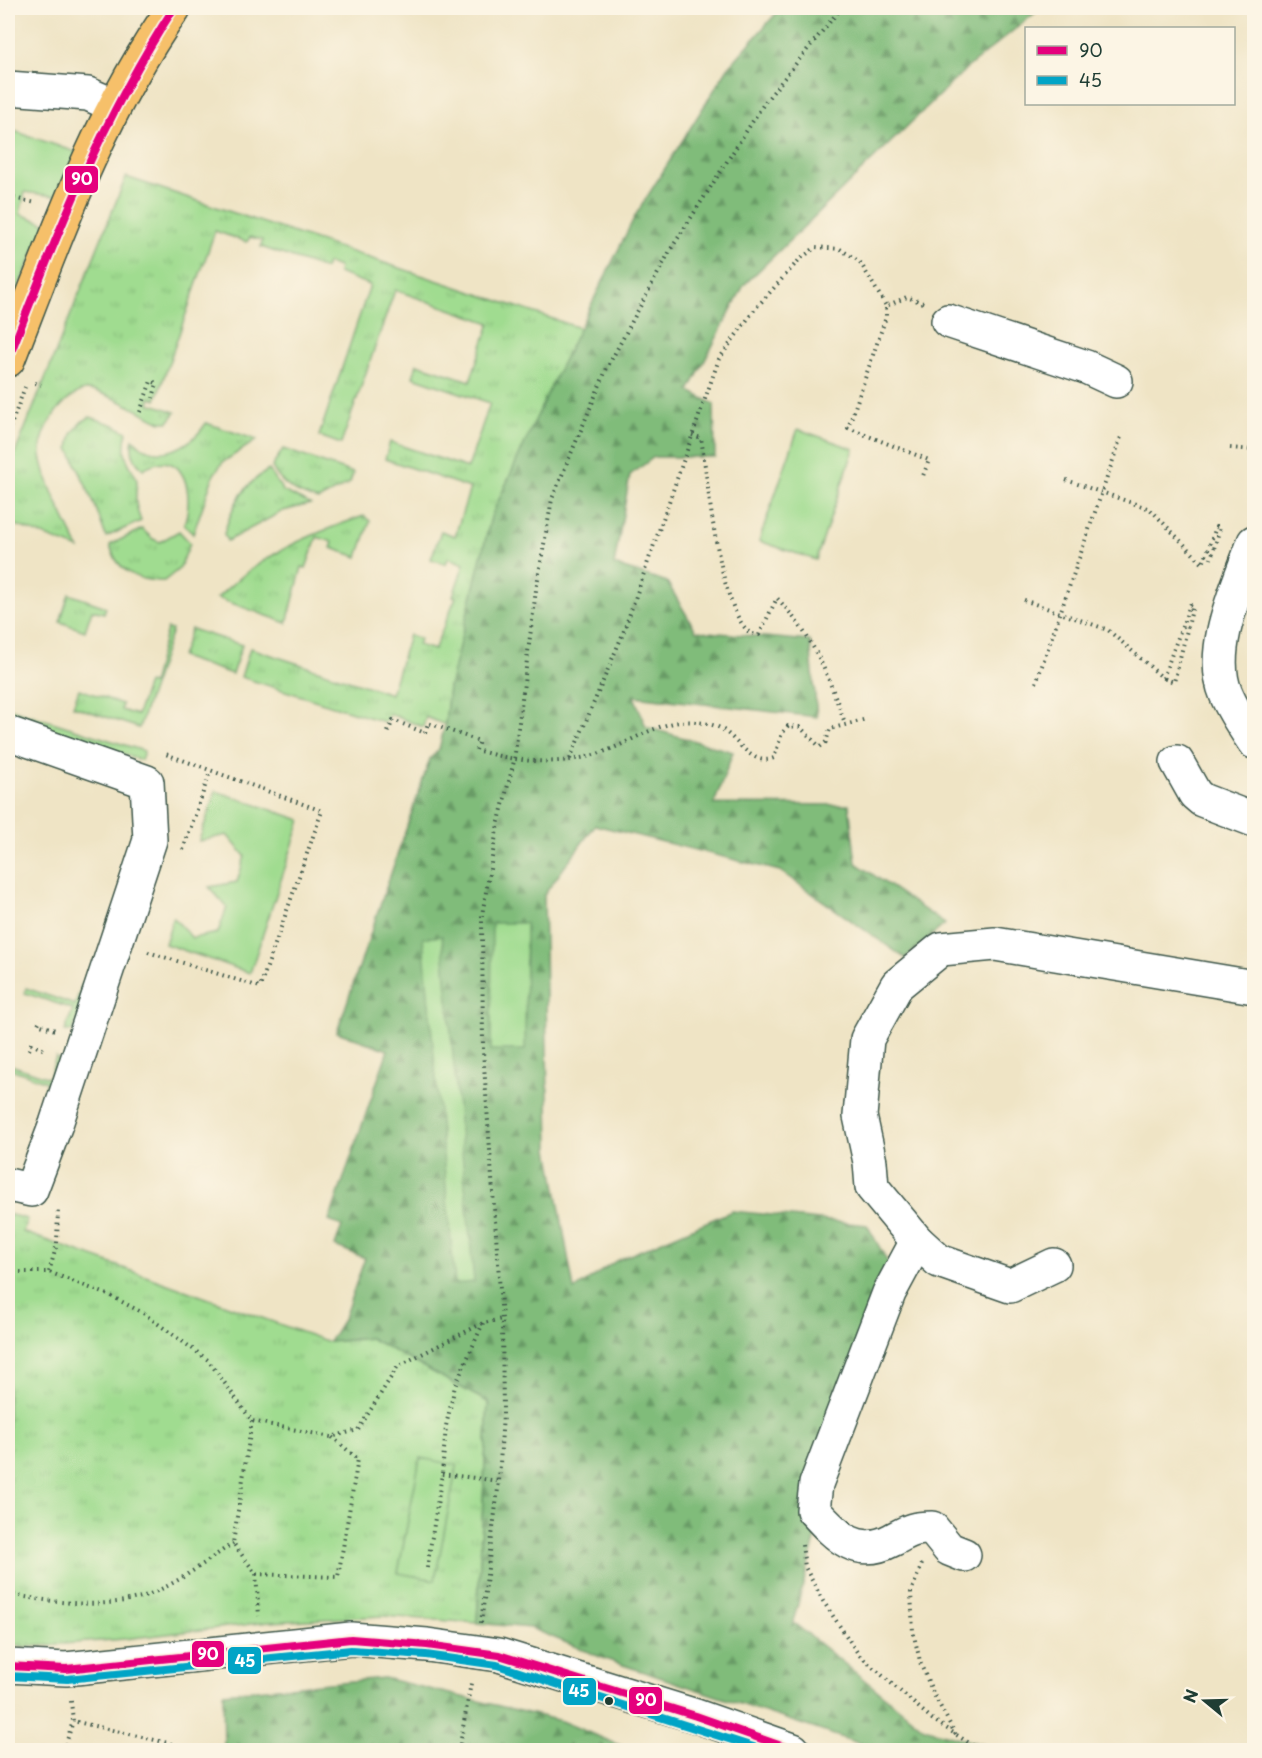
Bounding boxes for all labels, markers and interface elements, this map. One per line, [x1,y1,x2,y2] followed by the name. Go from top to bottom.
[1025,27,1235,105] legend
[1079,36,1103,63] text: 90
[1079,66,1102,93] text: 45
[64,165,99,194] line badge: 90
[71,166,93,190] text: 90
[191,1640,225,1668] line badge: 90
[197,1641,219,1665] text: 90
[227,1646,262,1675] line badge: 45
[234,1648,256,1672] text: 45
[1175,1671,1235,1731] north arrow
[562,1677,597,1706] line badge: 45
[568,1678,590,1702] text: 45
[628,1686,663,1715] line badge: 90
[1176,1686,1203,1706] text: N
[635,1687,657,1711] text: 90
[603,1695,615,1707] unlabelled marker

